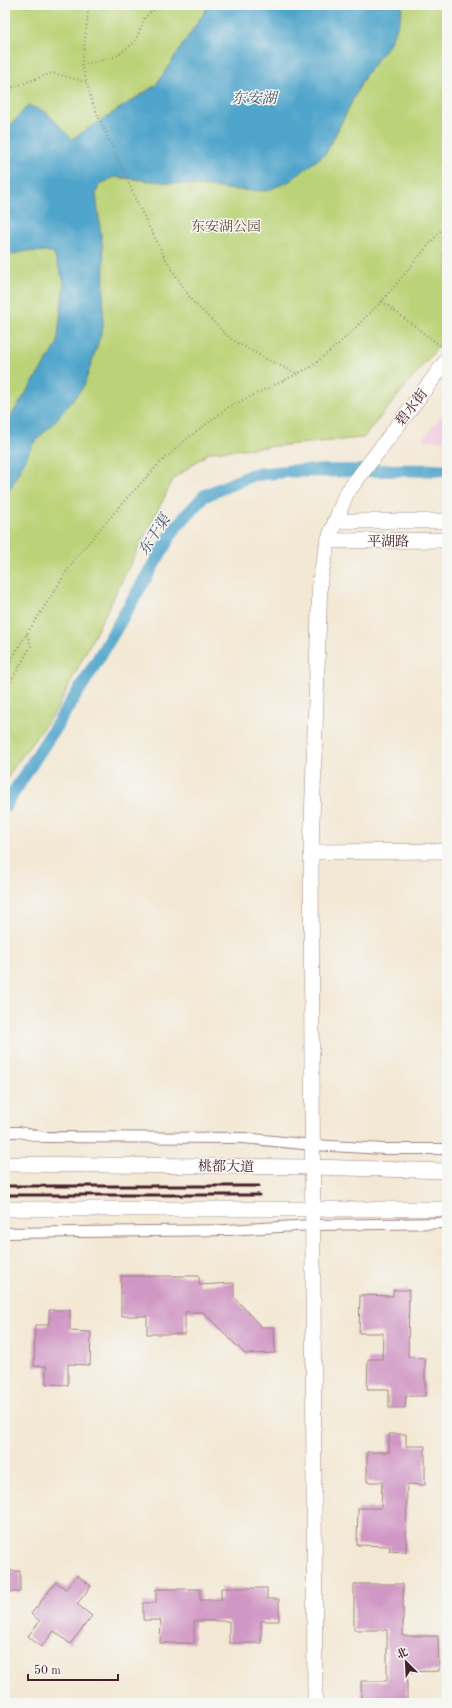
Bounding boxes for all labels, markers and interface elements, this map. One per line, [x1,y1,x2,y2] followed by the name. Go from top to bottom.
[231,90,279,107] water label: 东安湖
[191,219,261,234] park label: 东安湖公园
[393,386,430,428] street label: 碧水街
[135,510,175,559] water label: 东干渠
[367,534,409,549] street label: 平湖路
[198,1159,254,1174] street label: 桃都大道
[386,1642,426,1682] north arrow
[395,1646,410,1661] text: 北
[28,1656,118,1682] scale bar
[34,1664,61,1677] text: 50 m

